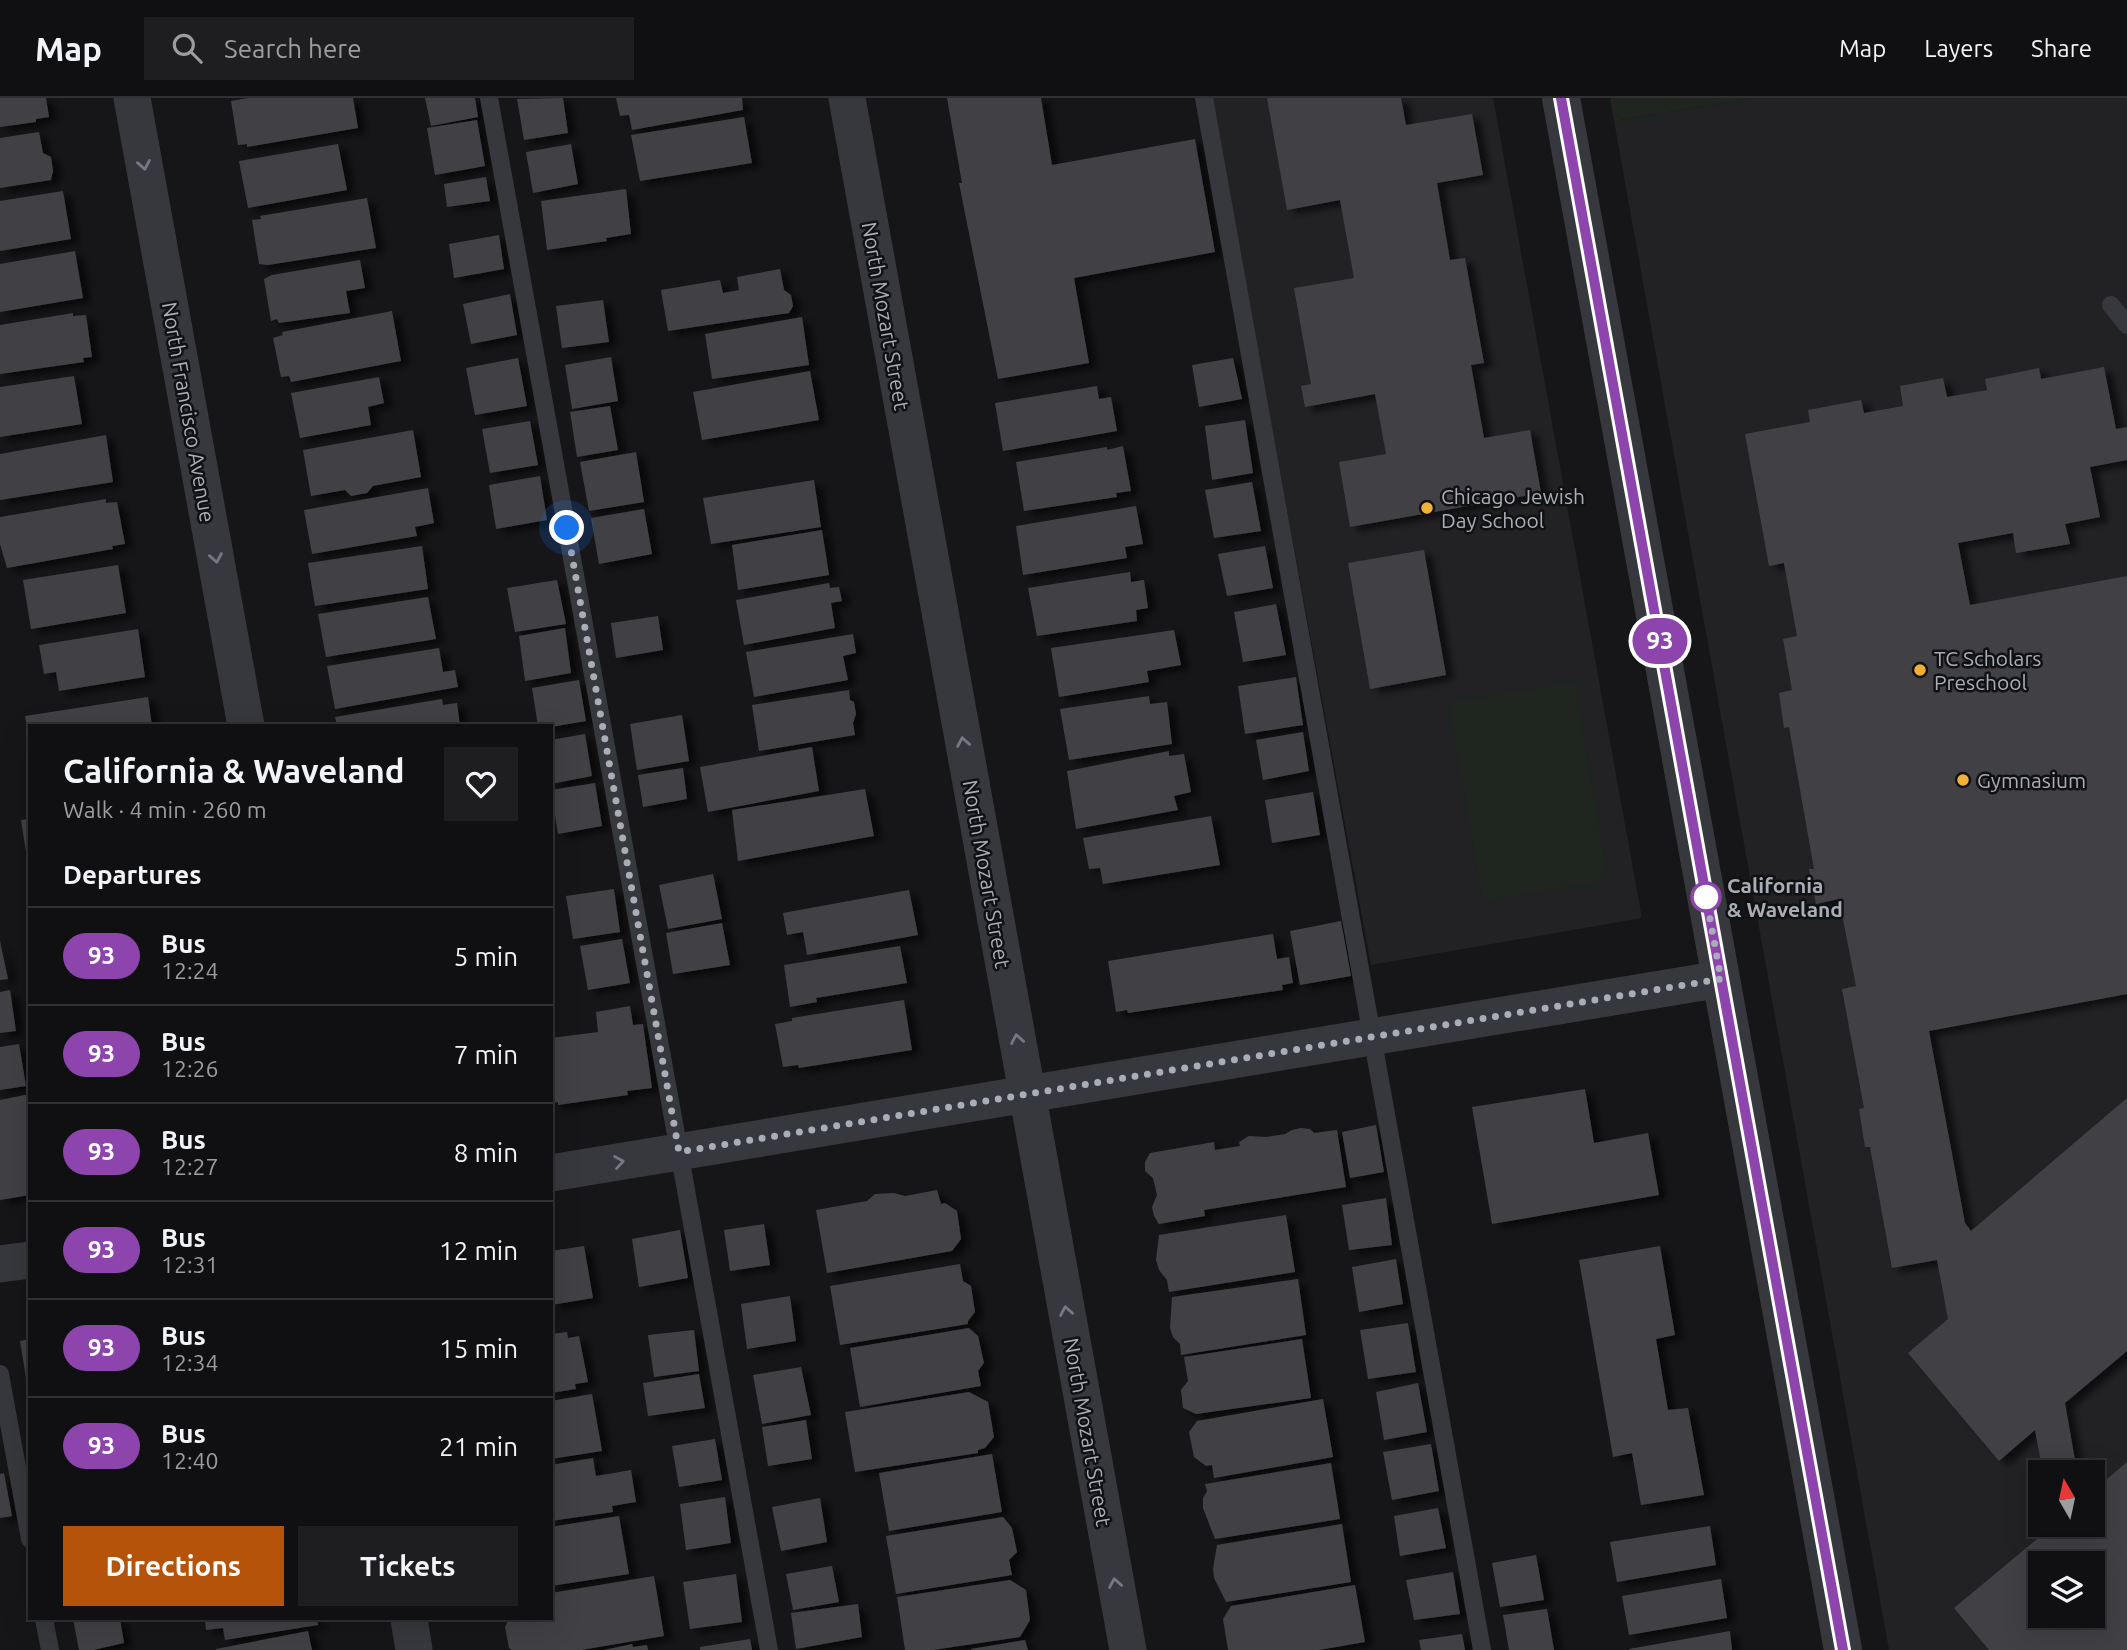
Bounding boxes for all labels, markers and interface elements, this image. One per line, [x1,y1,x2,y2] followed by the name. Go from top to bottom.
[144,17,634,80] search box
[168,29,206,67] icon: search
[35,30,102,67] text: Map
[224,34,362,63] text: Search here
[1839,35,1886,62] text: Map
[1924,35,1993,62] text: Layers
[2031,35,2092,62] text: Share
[136,159,151,171] one-way arrow
[858,220,914,412] street label: North Mozart Street
[158,300,220,524] street label: North Francisco Avenue
[1441,484,1585,532] place label: Chicago Jewish Day School
[1419,500,1435,516] marker: Chicago Jewish Day School
[549,510,584,545] your location
[207,552,222,564] one-way arrow
[1628,618,1692,664] line badge: 93
[1646,627,1674,654] text: 93
[1934,646,2041,694] place label: TC Scholars Preschool
[1912,662,1928,678] marker: TC Scholars Preschool
[957,737,972,749] one-way arrow
[444,747,518,821] button: heart
[63,752,405,789] text: California & Waveland
[1977,768,2086,792] place label: Gymnasium
[1955,772,1971,788] marker: Gymnasium
[959,778,1015,970] street label: North Mozart Street
[63,797,267,822] text: Walk · 4 min · 260 m
[63,860,201,889] text: Departures
[1727,873,1843,921] place label: California & Waveland
[1691,882,1721,912] marker: California & Waveland
[161,929,206,958] text: Bus
[88,942,115,969] text: 93
[454,942,518,971] text: 5 min
[161,958,219,983] text: 12:24
[161,1027,206,1056] text: Bus
[1010,1033,1025,1045] one-way arrow
[88,1040,115,1067] text: 93
[454,1040,518,1069] text: 7 min
[161,1056,219,1081] text: 12:26
[161,1125,206,1154] text: Bus
[88,1138,115,1165] text: 93
[454,1138,518,1167] text: 8 min
[161,1154,219,1179] text: 12:27
[613,1155,624,1170] one-way arrow
[161,1223,206,1252] text: Bus
[88,1236,115,1263] text: 93
[439,1236,518,1265] text: 12 min
[161,1252,219,1277] text: 12:31
[1059,1305,1074,1317] one-way arrow
[161,1321,206,1350] text: Bus
[88,1334,115,1361] text: 93
[439,1334,518,1363] text: 15 min
[1060,1336,1116,1528] street label: North Mozart Street
[161,1350,219,1375] text: 12:34
[161,1419,206,1448] text: Bus
[88,1432,115,1459] text: 93
[439,1432,518,1461] text: 21 min
[161,1448,219,1473] text: 12:40
[2028,1460,2105,1536] north arrow
[2028,1460,2105,1628] map controls
[63,1526,284,1606] button: Directions
[298,1526,518,1606] button: Tickets
[2028,1551,2105,1628] button: layers
[1109,1577,1124,1589] one-way arrow

